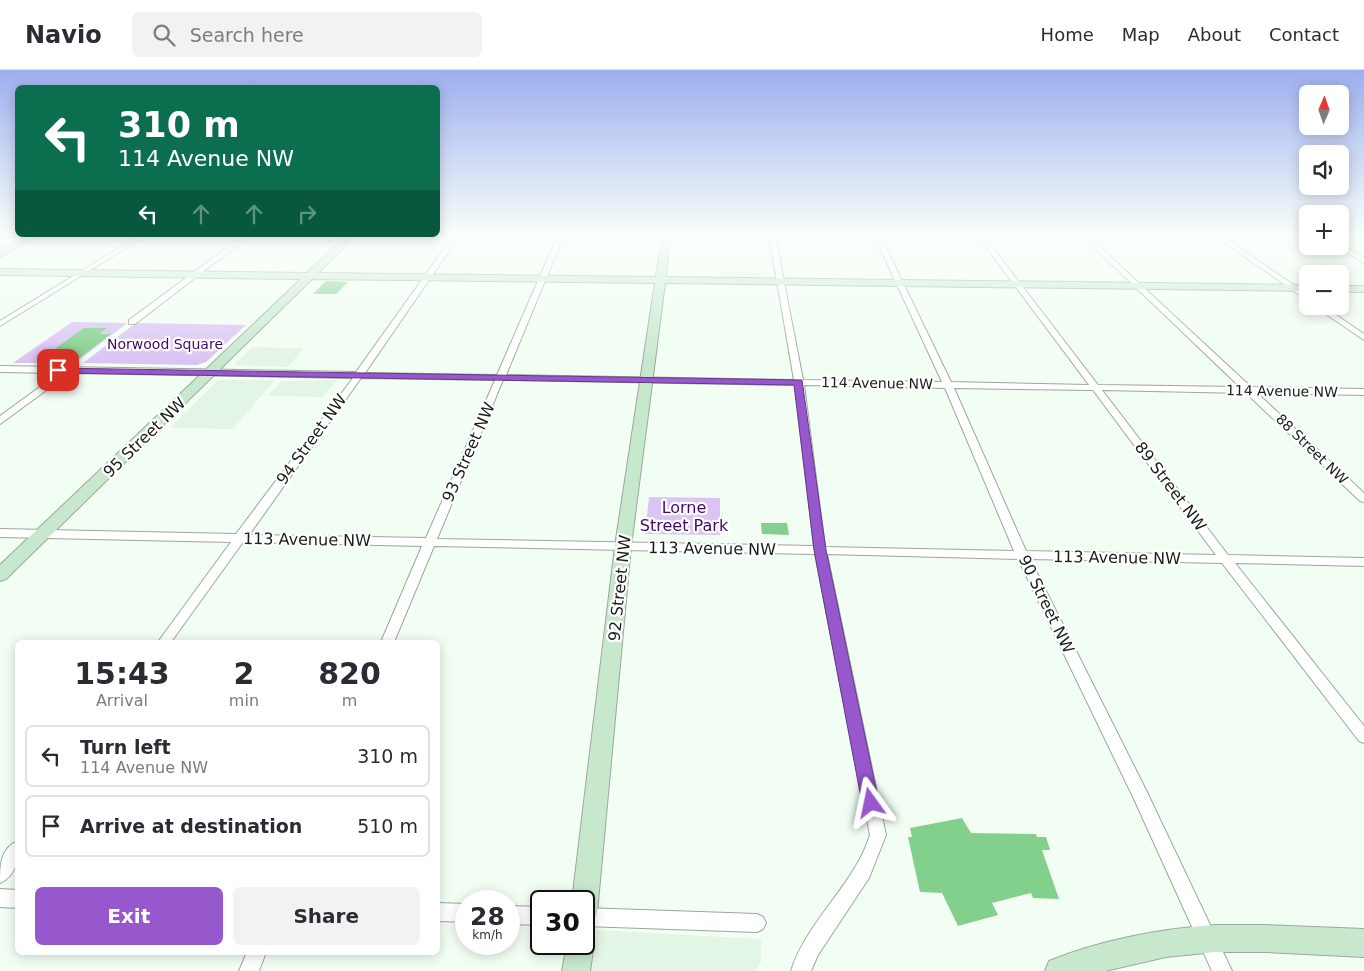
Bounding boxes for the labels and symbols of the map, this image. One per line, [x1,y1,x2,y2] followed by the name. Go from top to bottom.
[1299,85,1349,135] north arrow
[107,336,223,352] park label: Norwood Square
[37,349,79,391] pin
[821,374,933,392] street label: 114 Avenue NW
[1226,382,1338,400] street label: 114 Avenue NW
[272,390,351,488] street label: 94 Street NW
[99,393,190,481] street label: 95 Street NW
[438,399,499,505] street label: 93 Street NW
[1273,411,1351,487] street label: 88 Street NW
[1131,438,1210,535] street label: 89 Street NW
[640,498,729,535] park label: Lorne Street Park
[243,529,371,550] street label: 113 Avenue NW
[604,534,635,642] street label: 92 Street NW
[648,538,776,559] street label: 113 Avenue NW
[1053,547,1181,568] street label: 113 Avenue NW
[1015,552,1079,657] street label: 90 Street NW
[844,776,896,828] position arrow
[530,890,595,955] speed limit sign: 30

